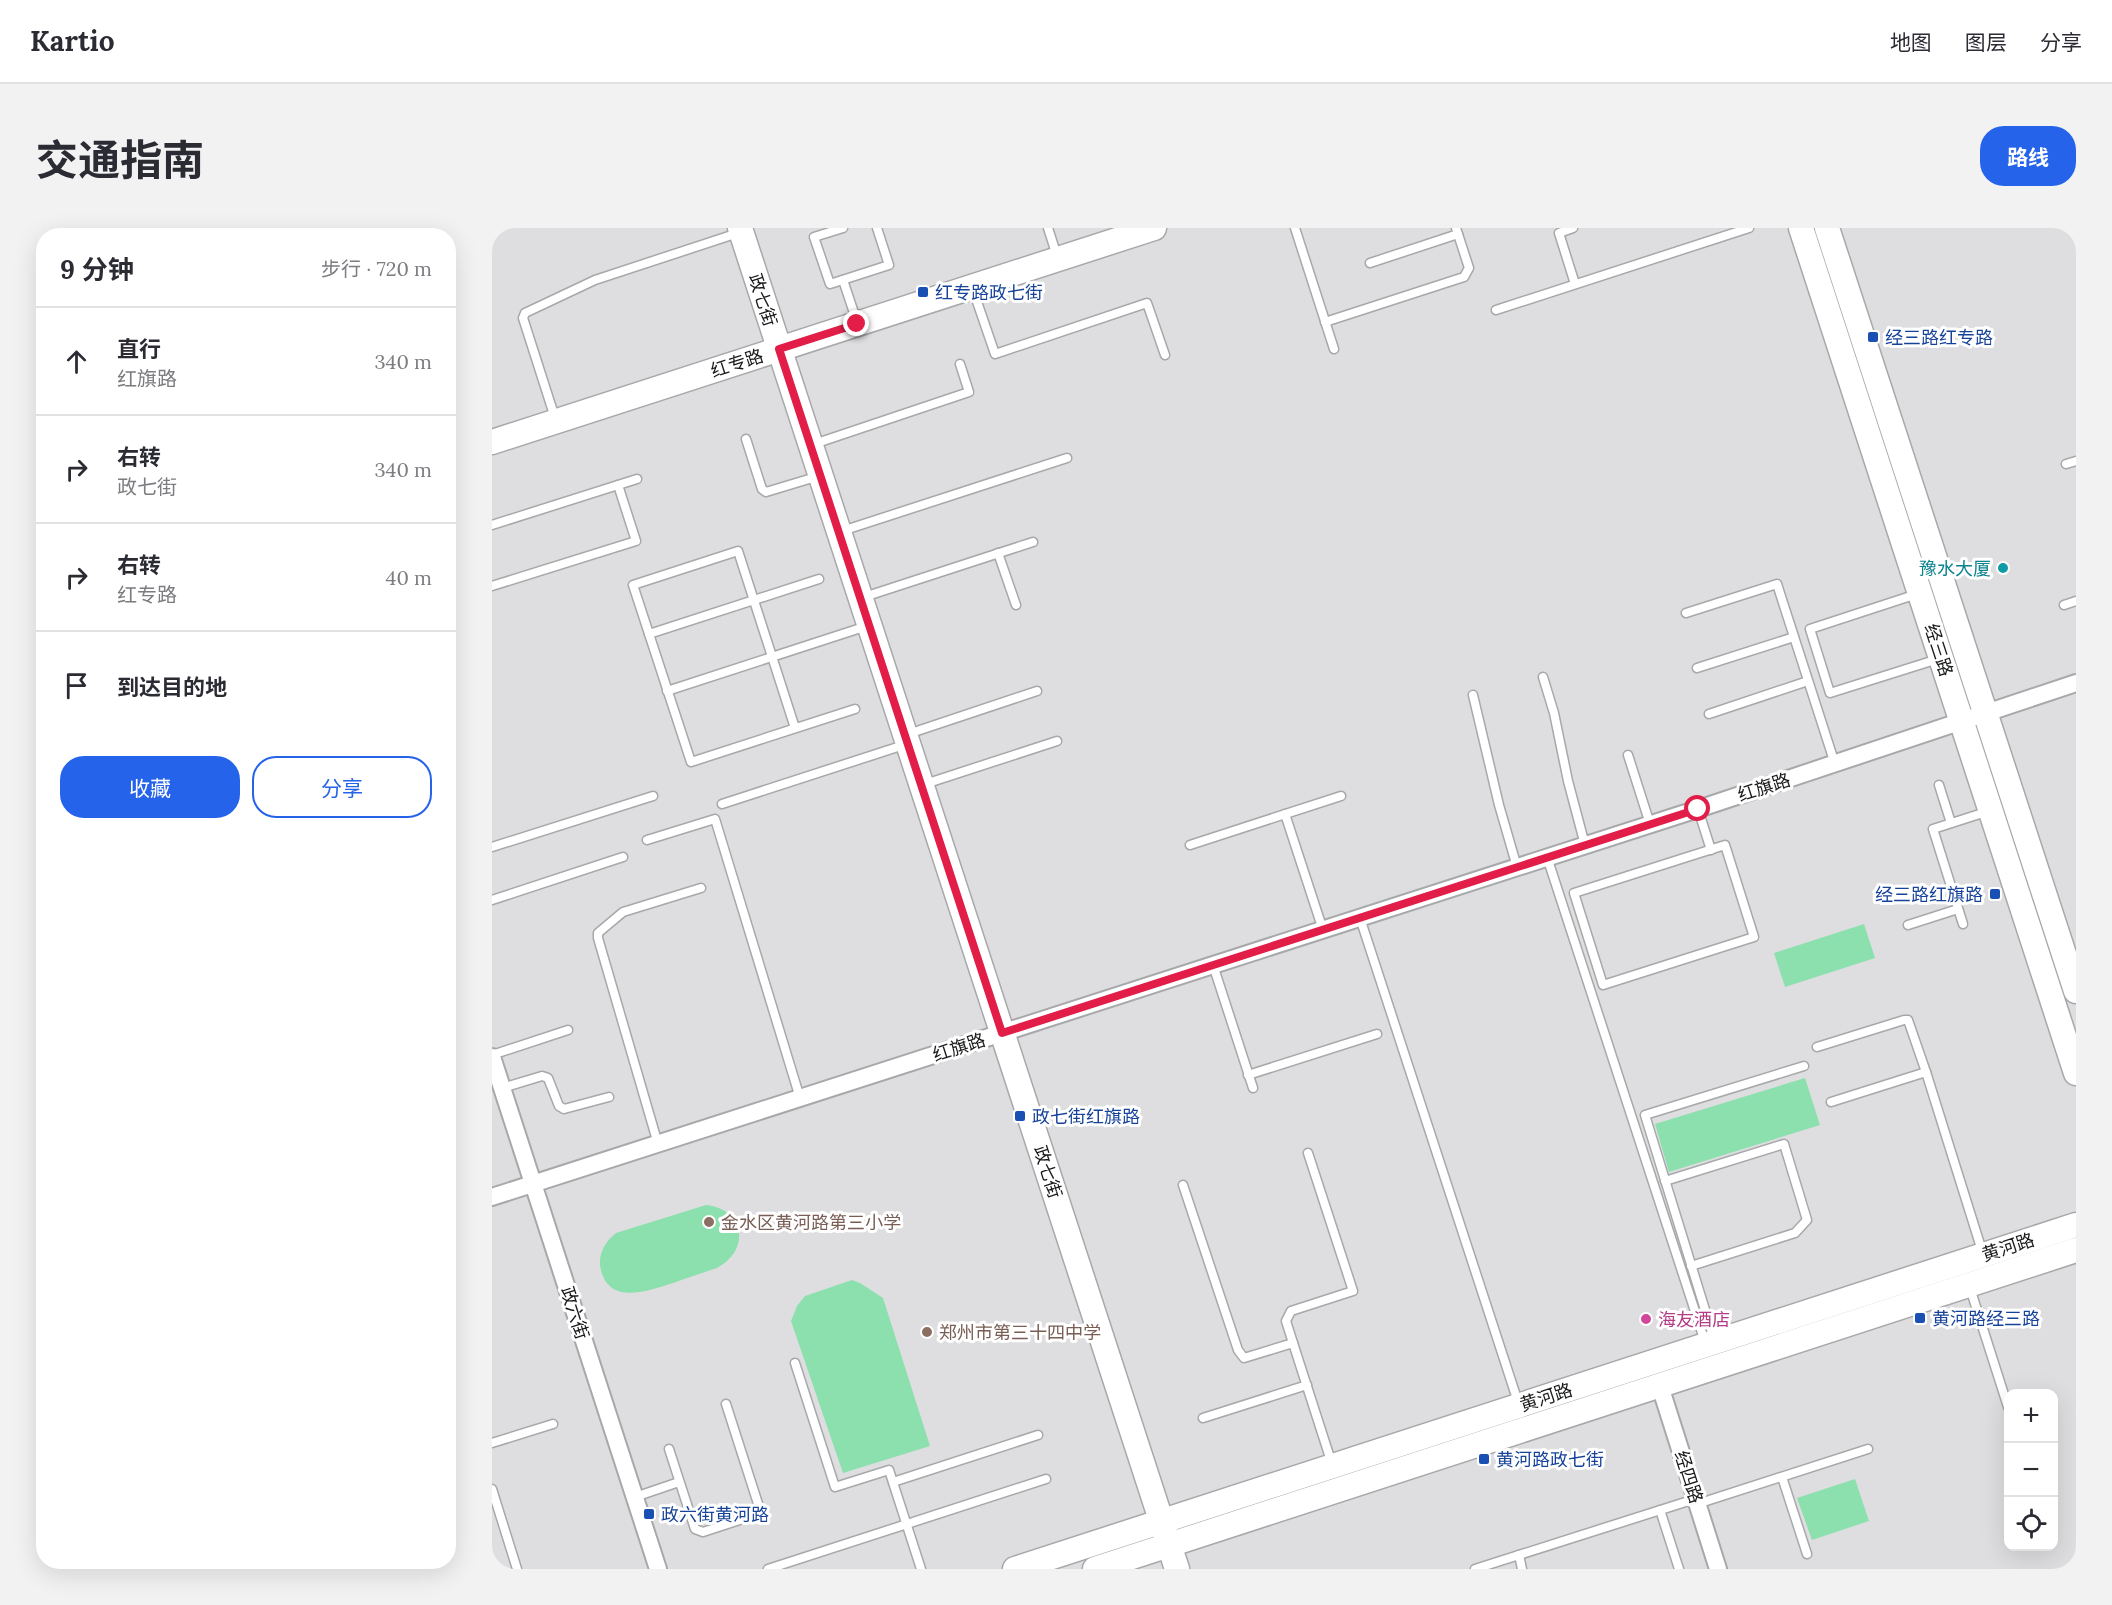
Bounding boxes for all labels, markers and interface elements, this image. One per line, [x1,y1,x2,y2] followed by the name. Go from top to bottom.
[30,23,114,59] text: Kartio
[1890,29,1932,56] text: 地图
[1965,29,2007,56] text: 图层
[2040,29,2082,56] text: 分享
[1980,126,2076,186] button: 路线
[36,133,204,187] text: 交通指南
[60,253,134,286] text: 9 分钟
[321,256,432,281] text: 步行 · 720 m
[744,271,782,329] street label: 政七街
[935,281,1043,304] place label: 红专路政七街
[916,285,930,299] marker: 红专路政七街
[843,310,869,336] route end
[1885,326,1993,349] place label: 经三路红专路
[1866,330,1880,344] marker: 经三路红专路
[117,335,161,363] text: 直行
[708,344,766,382] street label: 红专路
[60,345,93,378] icon: ahead
[374,349,432,374] text: 340 m
[117,366,177,391] text: 红旗路
[117,443,161,471] text: 右转
[60,453,93,486] icon: right
[374,457,432,482] text: 340 m
[117,474,177,499] text: 政七街
[117,551,161,579] text: 右转
[1919,557,1991,580] place label: 豫水大厦
[60,561,93,594] icon: right
[1996,561,2010,575] marker: 豫水大厦
[386,565,432,590] text: 40 m
[117,582,177,607] text: 红专路
[1920,621,1958,679] street label: 经三路
[60,669,93,702] icon: arrive
[117,673,227,701] text: 到达目的地
[60,756,240,818] button: 收藏
[252,756,432,818] button: 分享
[1735,768,1793,806] street label: 红旗路
[1684,795,1710,821] route start
[1875,883,1983,906] place label: 经三路红旗路
[1988,887,2002,901] marker: 经三路红旗路
[930,1028,988,1066] street label: 红旗路
[1032,1105,1140,1128] place label: 政七街红旗路
[1013,1109,1027,1123] marker: 政七街红旗路
[1029,1143,1067,1201] street label: 政七街
[721,1211,901,1234] place label: 金水区黄河路第三小学
[702,1215,716,1229] marker: 金水区黄河路第三小学
[1979,1228,2037,1266] street label: 黄河路
[556,1284,594,1342] street label: 政六街
[1932,1307,2040,1330] place label: 黄河路经三路
[1658,1308,1730,1331] place label: 海友酒店
[1913,1311,1927,1325] marker: 黄河路经三路
[1639,1312,1653,1326] marker: 海友酒店
[939,1321,1101,1344] place label: 郑州市第三十四中学
[920,1325,934,1339] marker: 郑州市第三十四中学
[1517,1378,1575,1416] street label: 黄河路
[2004,1389,2058,1551] map controls
[2004,1389,2058,1443] button: +
[2004,1443,2058,1497] button: −
[1496,1448,1604,1471] place label: 黄河路政七街
[1670,1448,1708,1506] street label: 经四路
[1477,1452,1491,1466] marker: 黄河路政七街
[2004,1497,2058,1551] button: locate
[661,1503,769,1526] place label: 政六街黄河路
[642,1507,656,1521] marker: 政六街黄河路

